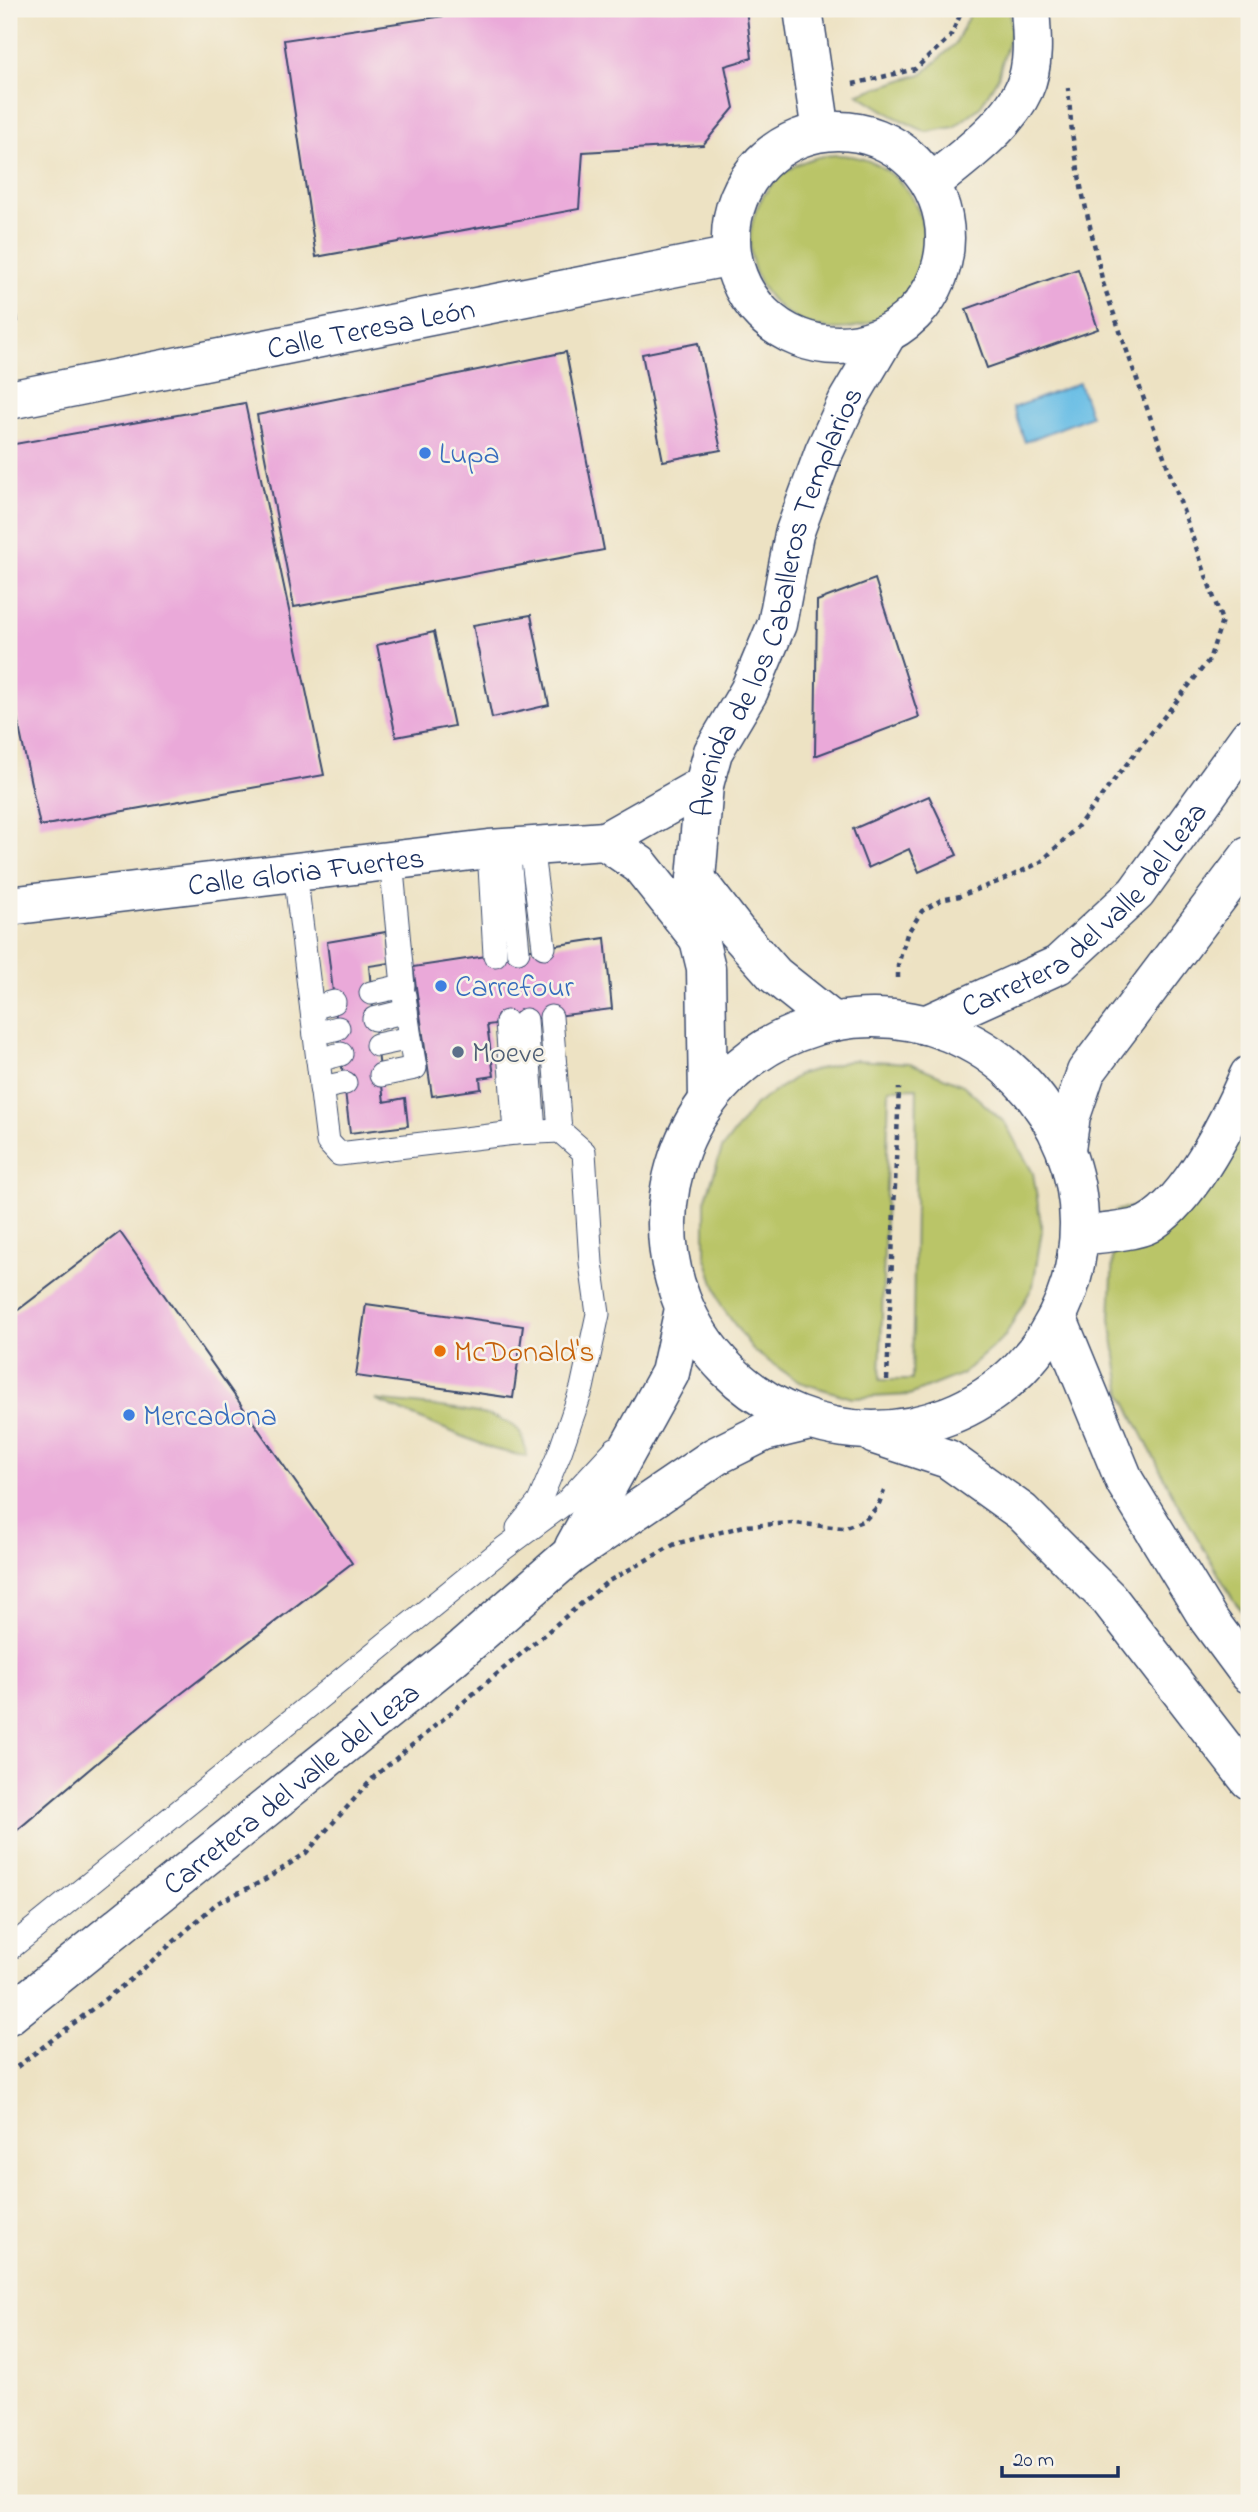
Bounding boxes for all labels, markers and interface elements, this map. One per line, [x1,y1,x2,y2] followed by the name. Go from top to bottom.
[264,289,479,373] street label: Calle Teresa León
[682,379,876,819] street label: Avenida de los Caballeros Templarios
[439,434,500,478] place label: Lupa
[417,445,433,461] marker: Lupa
[955,794,1220,1031] street label: Carretera del valle del Leza
[186,838,427,910] street label: Calle Gloria Fuertes
[455,967,574,1011] place label: Carrefour
[433,978,449,994] marker: Carrefour
[472,1033,546,1077] place label: Moeve
[450,1044,466,1060] marker: Moeve
[454,1332,594,1376] place label: McDonald's
[432,1343,448,1359] marker: McDonald's
[143,1396,277,1440] place label: Mercadona
[121,1407,137,1423] marker: Mercadona
[155,1673,431,1907] street label: Carretera del valle del Leza
[1002,2435,1118,2479] scale bar
[1013,2446,1054,2476] text: 20 m

